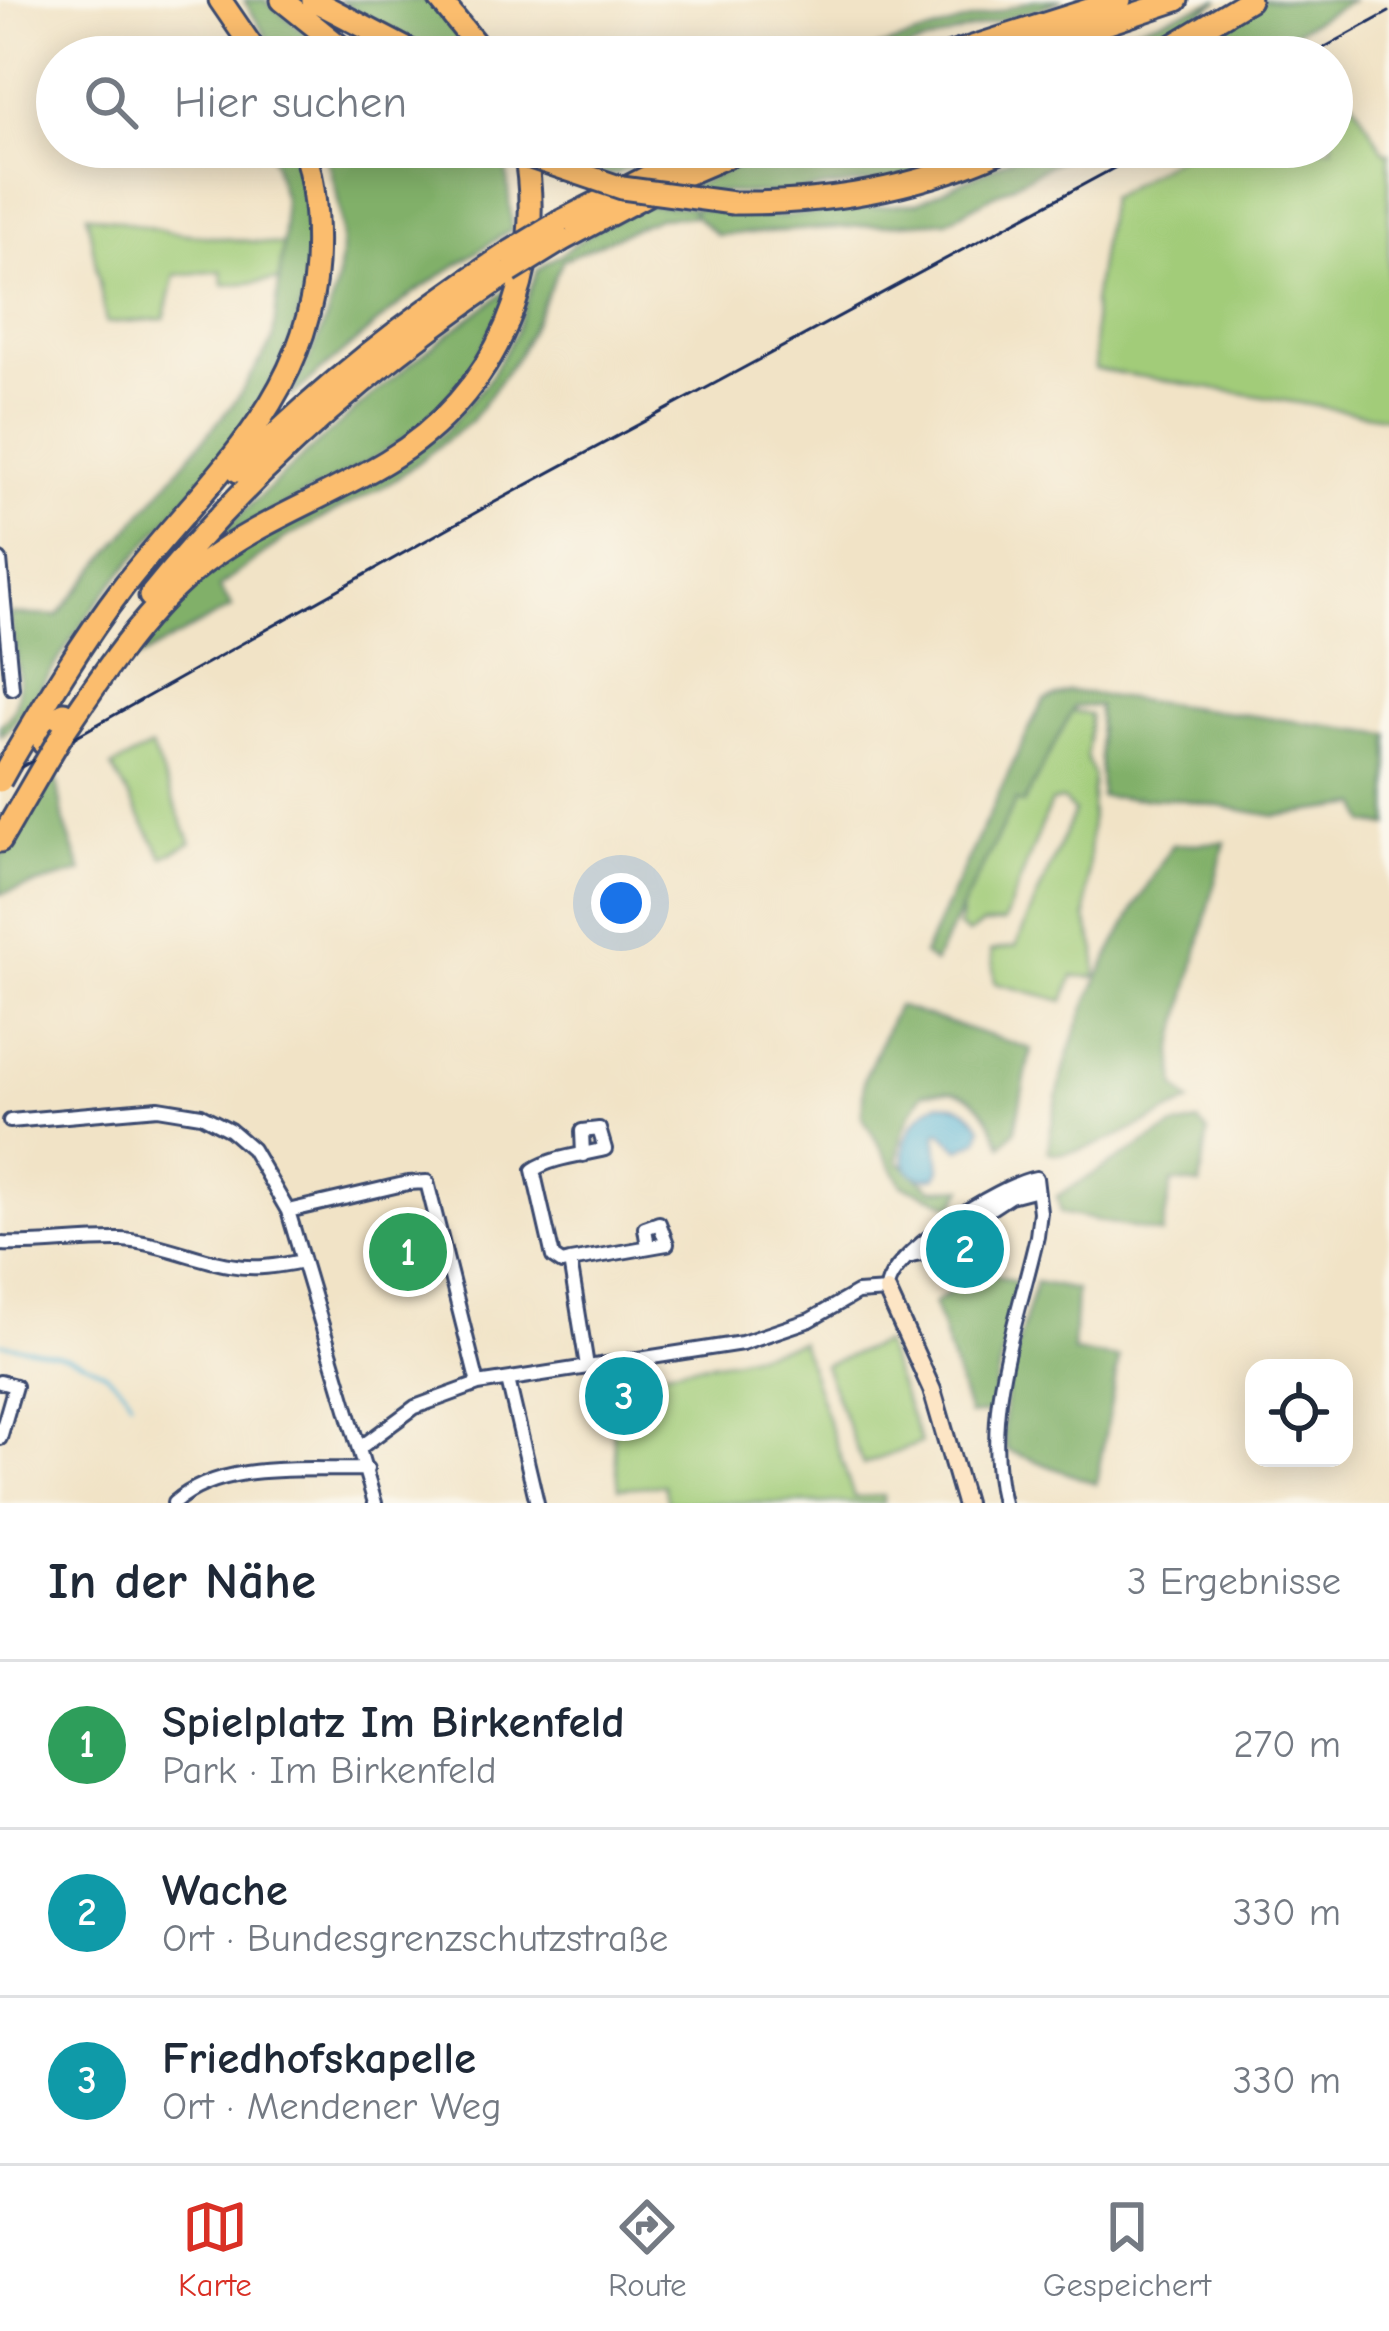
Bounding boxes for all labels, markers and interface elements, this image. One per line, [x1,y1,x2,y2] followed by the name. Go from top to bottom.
[36,36,1353,168] search box
[78,69,144,135] icon: search
[174,76,407,128] text: Hier suchen
[591,873,651,933] your location
[926,1204,1004,1294] pin: 2
[369,1207,447,1297] pin: 1
[585,1351,663,1441] pin: 3
[1245,1359,1353,1467] map controls
[1245,1359,1353,1467] button: locate
[48,1552,316,1611] text: In der Nähe
[1127,1559,1341,1604] text: 3 Ergebnisse
[162,1696,625,1748] text: Spielplatz Im Birkenfeld
[79,1722,95,1767] text: 1
[1233,1722,1341,1767] text: 270 m
[162,1748,497,1793] text: Park · Im Birkenfeld
[162,1864,288,1916] text: Wache
[77,1890,97,1935] text: 2
[1233,1890,1341,1935] text: 330 m
[162,1916,668,1961] text: Ort · Bundesgrenzschutzstraße
[162,2032,476,2084] text: Friedhofskapelle
[77,2058,97,2103] text: 3
[1233,2058,1341,2103] text: 330 m
[162,2084,502,2129] text: Ort · Mendener Weg
[178,2194,252,2304] tab: Karte
[608,2194,687,2304] tab: Route
[1043,2194,1211,2304] tab: Gespeichert

